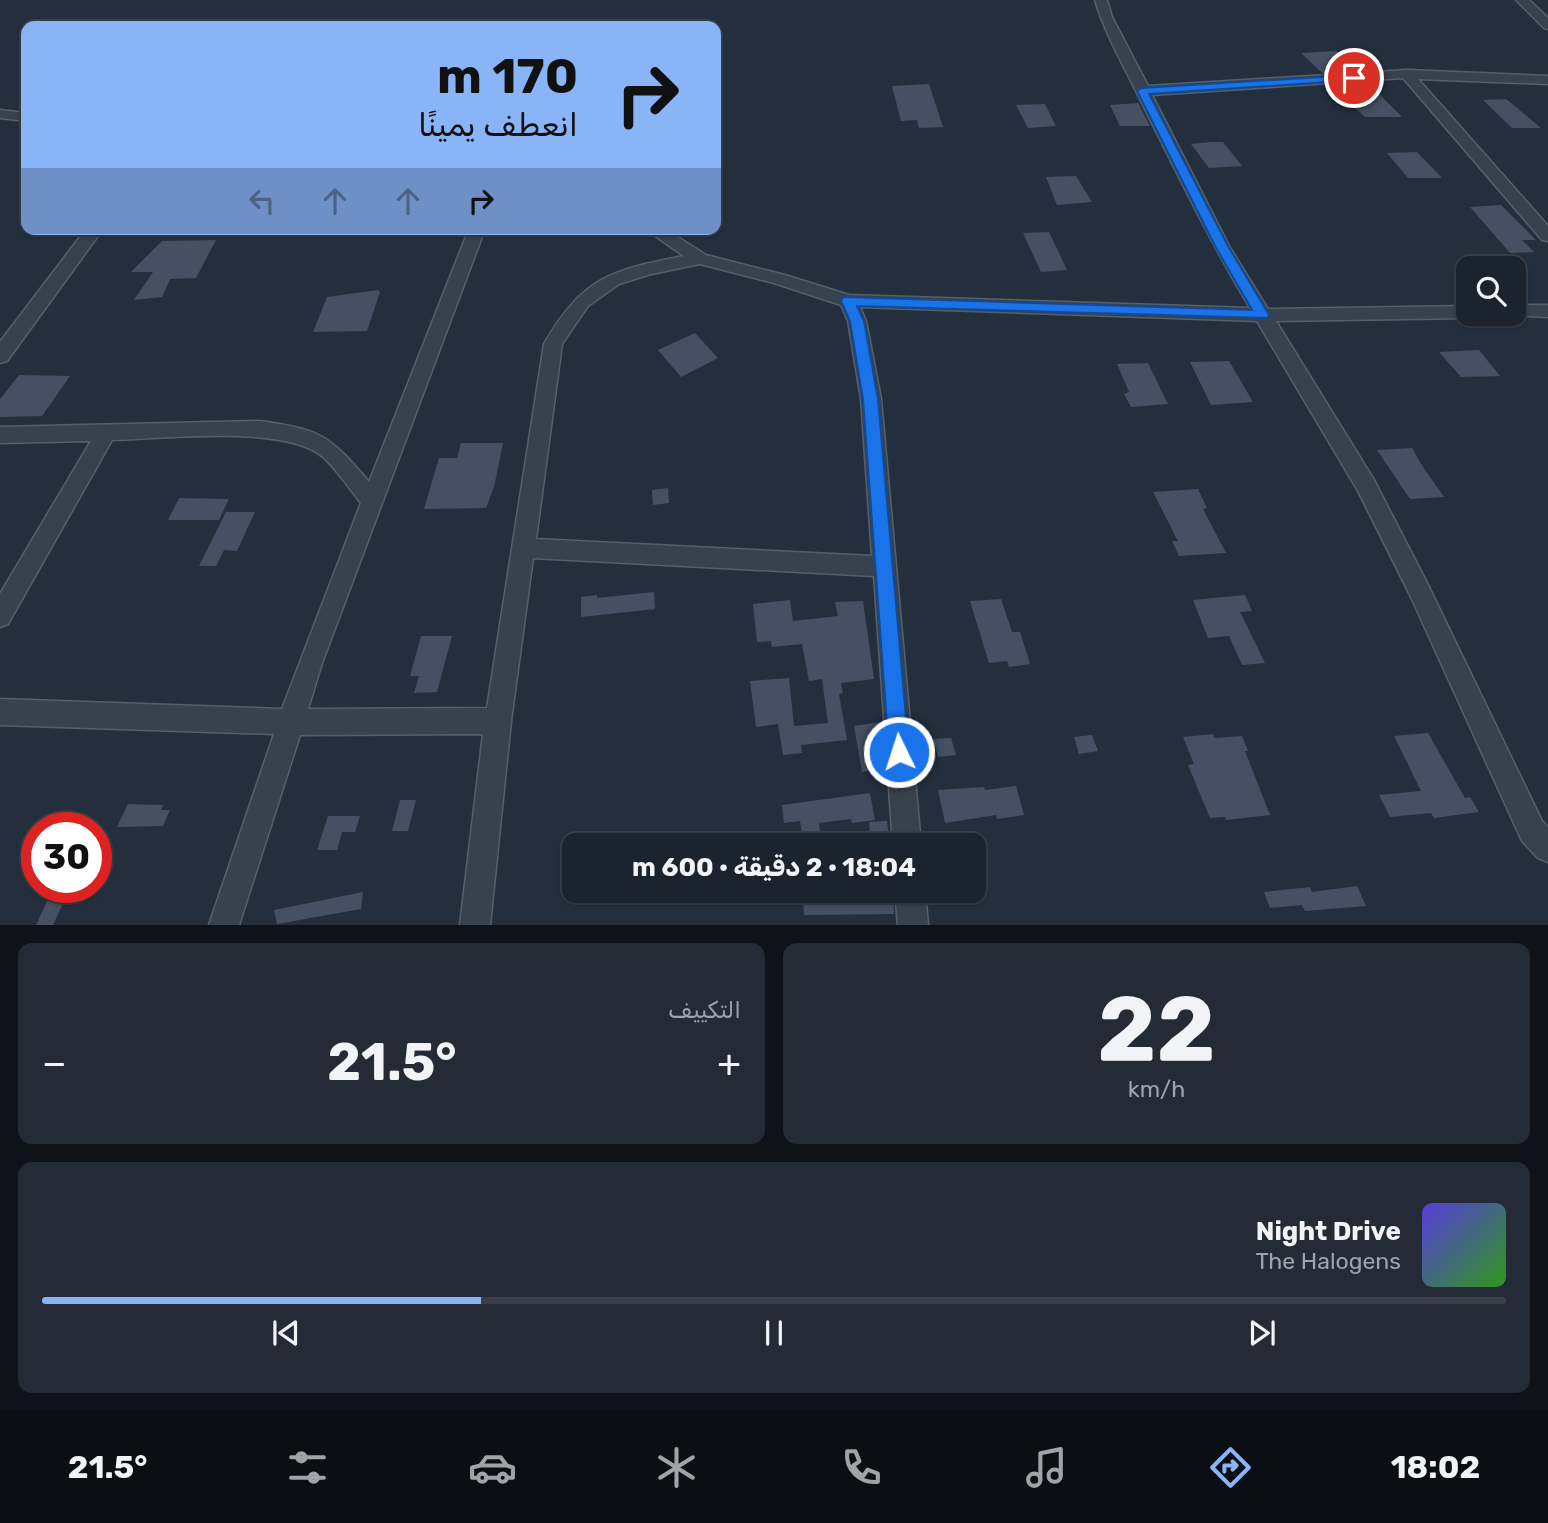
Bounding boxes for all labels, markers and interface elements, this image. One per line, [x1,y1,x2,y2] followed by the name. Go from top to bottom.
[437,47,578,105] text: 170 m
[1324,48,1384,108] pin
[602,49,693,140] icon: right
[1335,59,1373,97] icon: arrive
[418,106,578,144] text: انعطف يمينًا
[243,182,281,220] icon: left
[316,182,354,220] icon: ahead
[389,182,427,220] icon: ahead
[462,182,500,220] icon: right
[1456,256,1526,326] map controls
[1456,256,1526,326] button: search
[862,715,936,789] position arrow
[21,812,112,903] speed limit sign: 30
[632,852,916,883] text: 18:04 · 2 دقيقة · 600 m
[1097,975,1216,1083] text: 22
[668,996,741,1024] text: التكييف
[327,1031,457,1093] text: 21.5°
[42,1040,67,1086] text: −
[717,1040,741,1086] text: +
[1128,1075,1185,1103] text: km/h
[1256,1216,1401,1247] text: Night Drive
[1255,1247,1401,1275] text: The Halogens
[267,1314,305,1352] icon: previous
[755,1314,793,1352] icon: pause
[1243,1314,1281,1352] icon: next
[283,1443,332,1492] icon: filters
[468,1443,517,1492] icon: car
[652,1443,701,1492] icon: climate
[837,1443,886,1492] icon: phone
[1022,1443,1071,1492] icon: music
[1206,1443,1255,1492] icon: directions
[68,1448,147,1486] text: 21.5°
[1391,1448,1480,1486] text: 18:02

